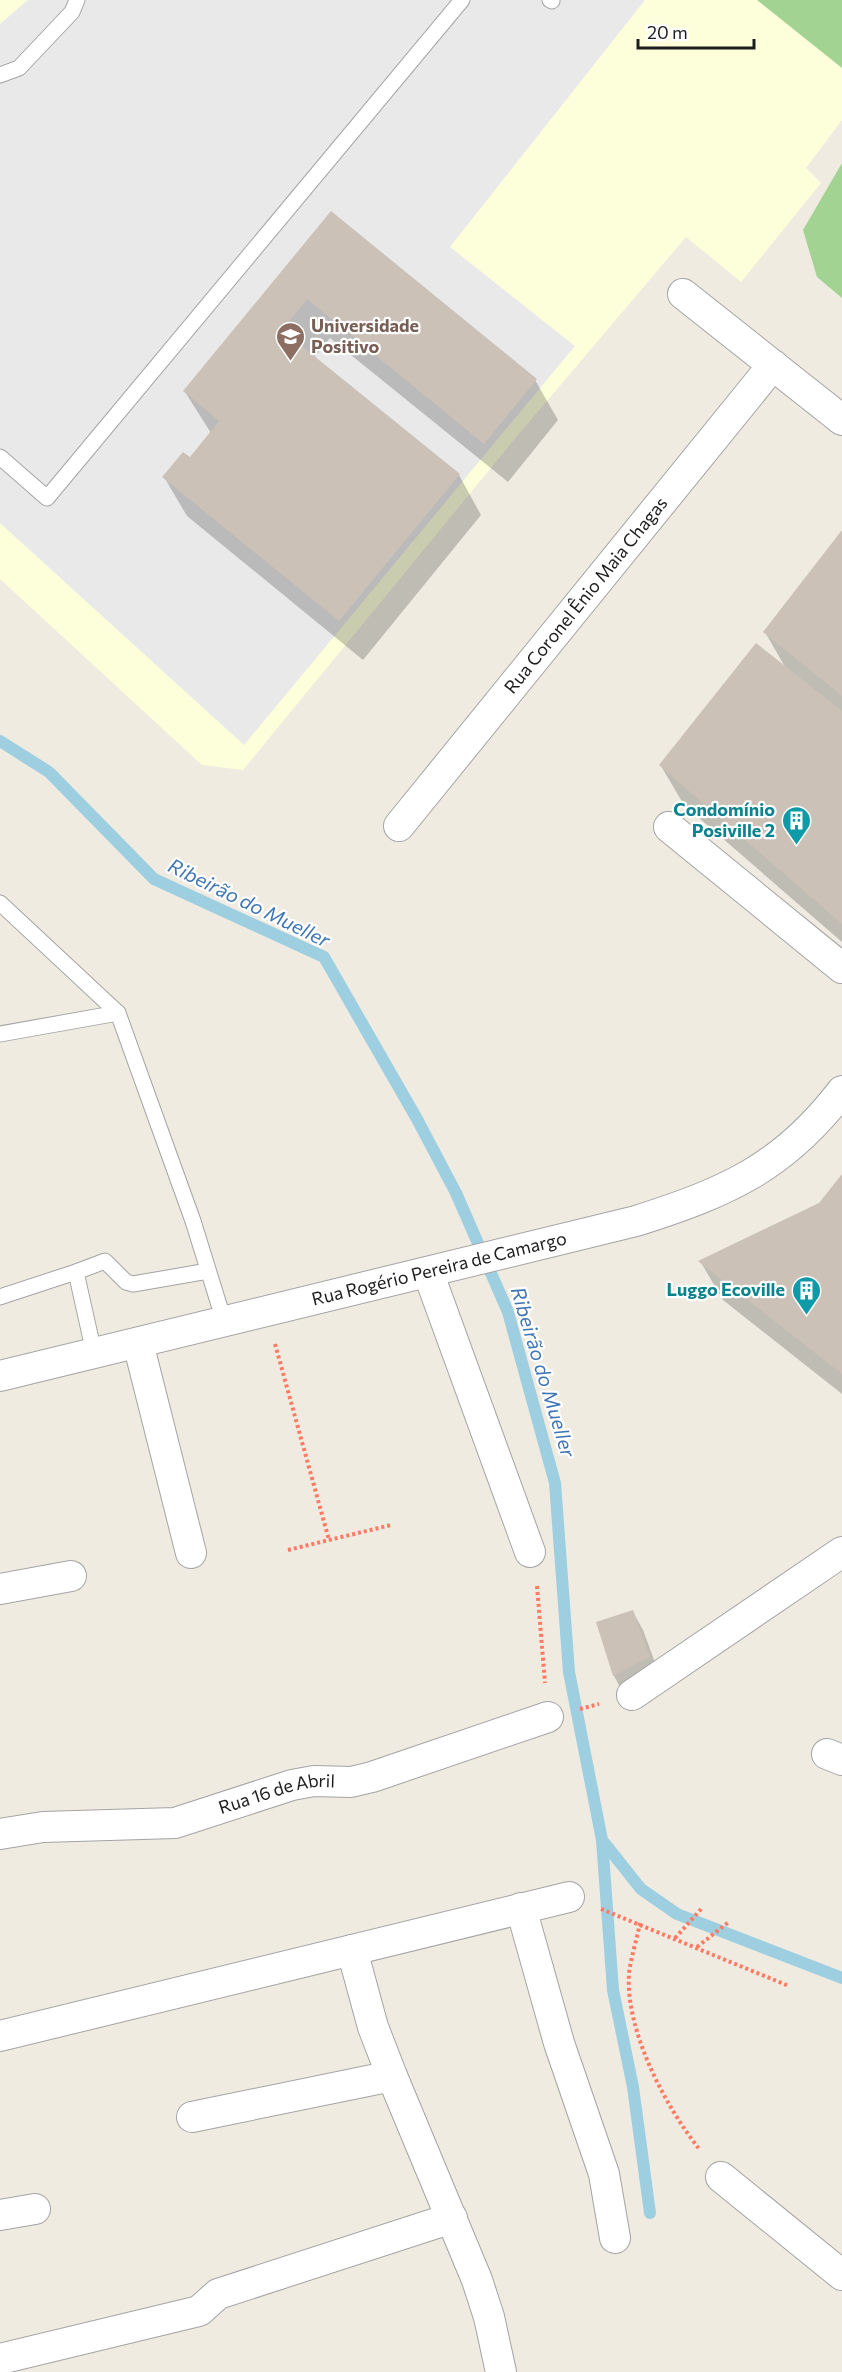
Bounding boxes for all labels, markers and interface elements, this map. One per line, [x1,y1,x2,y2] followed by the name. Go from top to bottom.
[638,12,754,50] scale bar
[647,21,688,43] text: 20 m
[311,314,419,357] place label: Universidade Positivo
[274,320,306,362] school or university icon: Universidade Positivo
[499,492,672,697] street label: Rua Coronel Ênio Maia Chagas
[673,798,775,841] place label: Condomínio Posiville 2
[780,804,812,846] building icon: Condomínio Posiville 2
[165,853,335,952] water label: Ribeirão do Mueller
[309,1226,569,1310] street label: Rua Rogério Pereira de Camargo
[790,1274,822,1316] building icon: Luggo Ecoville
[667,1278,785,1300] place label: Luggo Ecoville
[507,1284,582,1461] water label: Ribeirão do Mueller
[215,1768,335,1818] street label: Rua 16 de Abril

